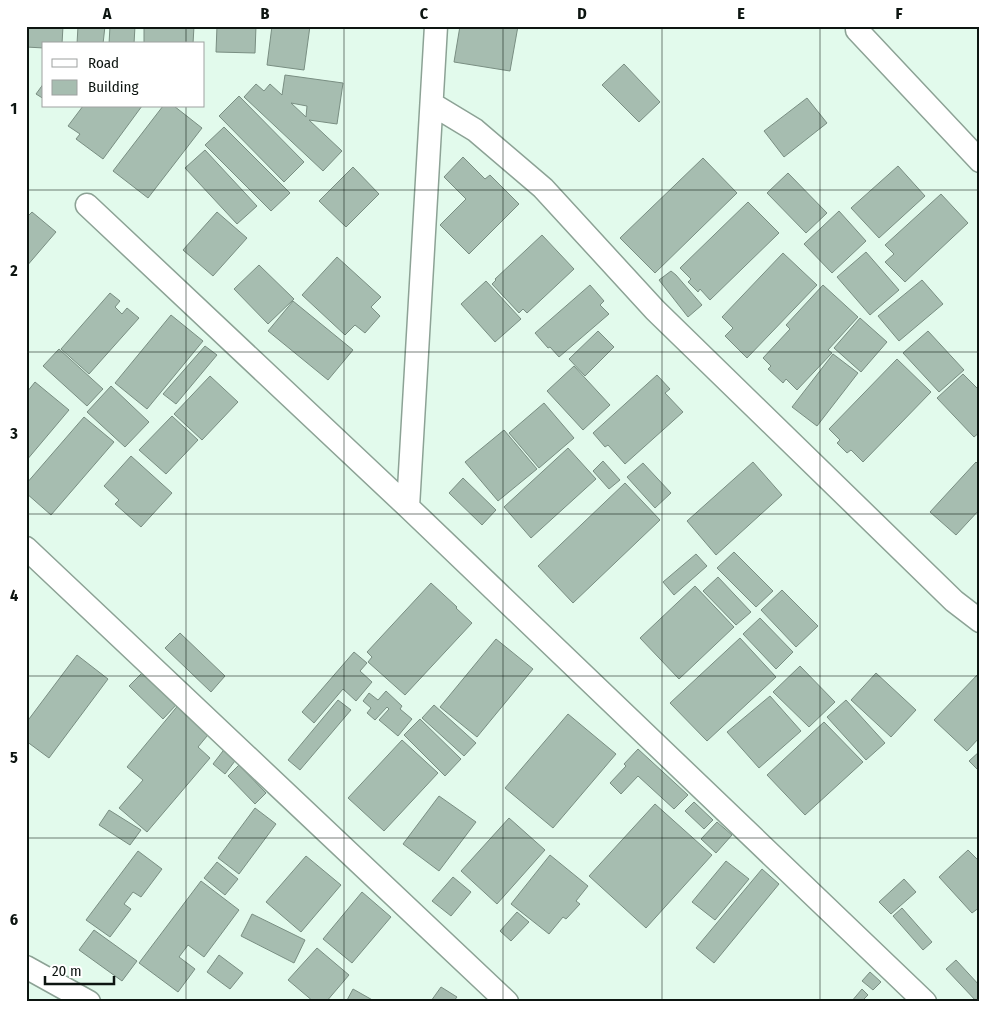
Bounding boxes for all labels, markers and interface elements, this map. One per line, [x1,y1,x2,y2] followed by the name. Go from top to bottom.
[102,4,112,23] text: A
[261,4,270,23] text: B
[420,4,429,23] text: C
[577,4,587,23] text: D
[737,4,745,23] text: E
[895,4,903,23] text: F
[42,42,205,108] legend
[88,54,119,72] text: Road
[88,78,139,96] text: Building
[11,99,17,118] text: 1
[9,261,18,280] text: 2
[9,424,18,443] text: 3
[10,586,18,605] text: 4
[10,748,18,767] text: 5
[10,910,18,929] text: 6
[45,953,114,985] scale bar
[52,962,82,980] text: 20 m

